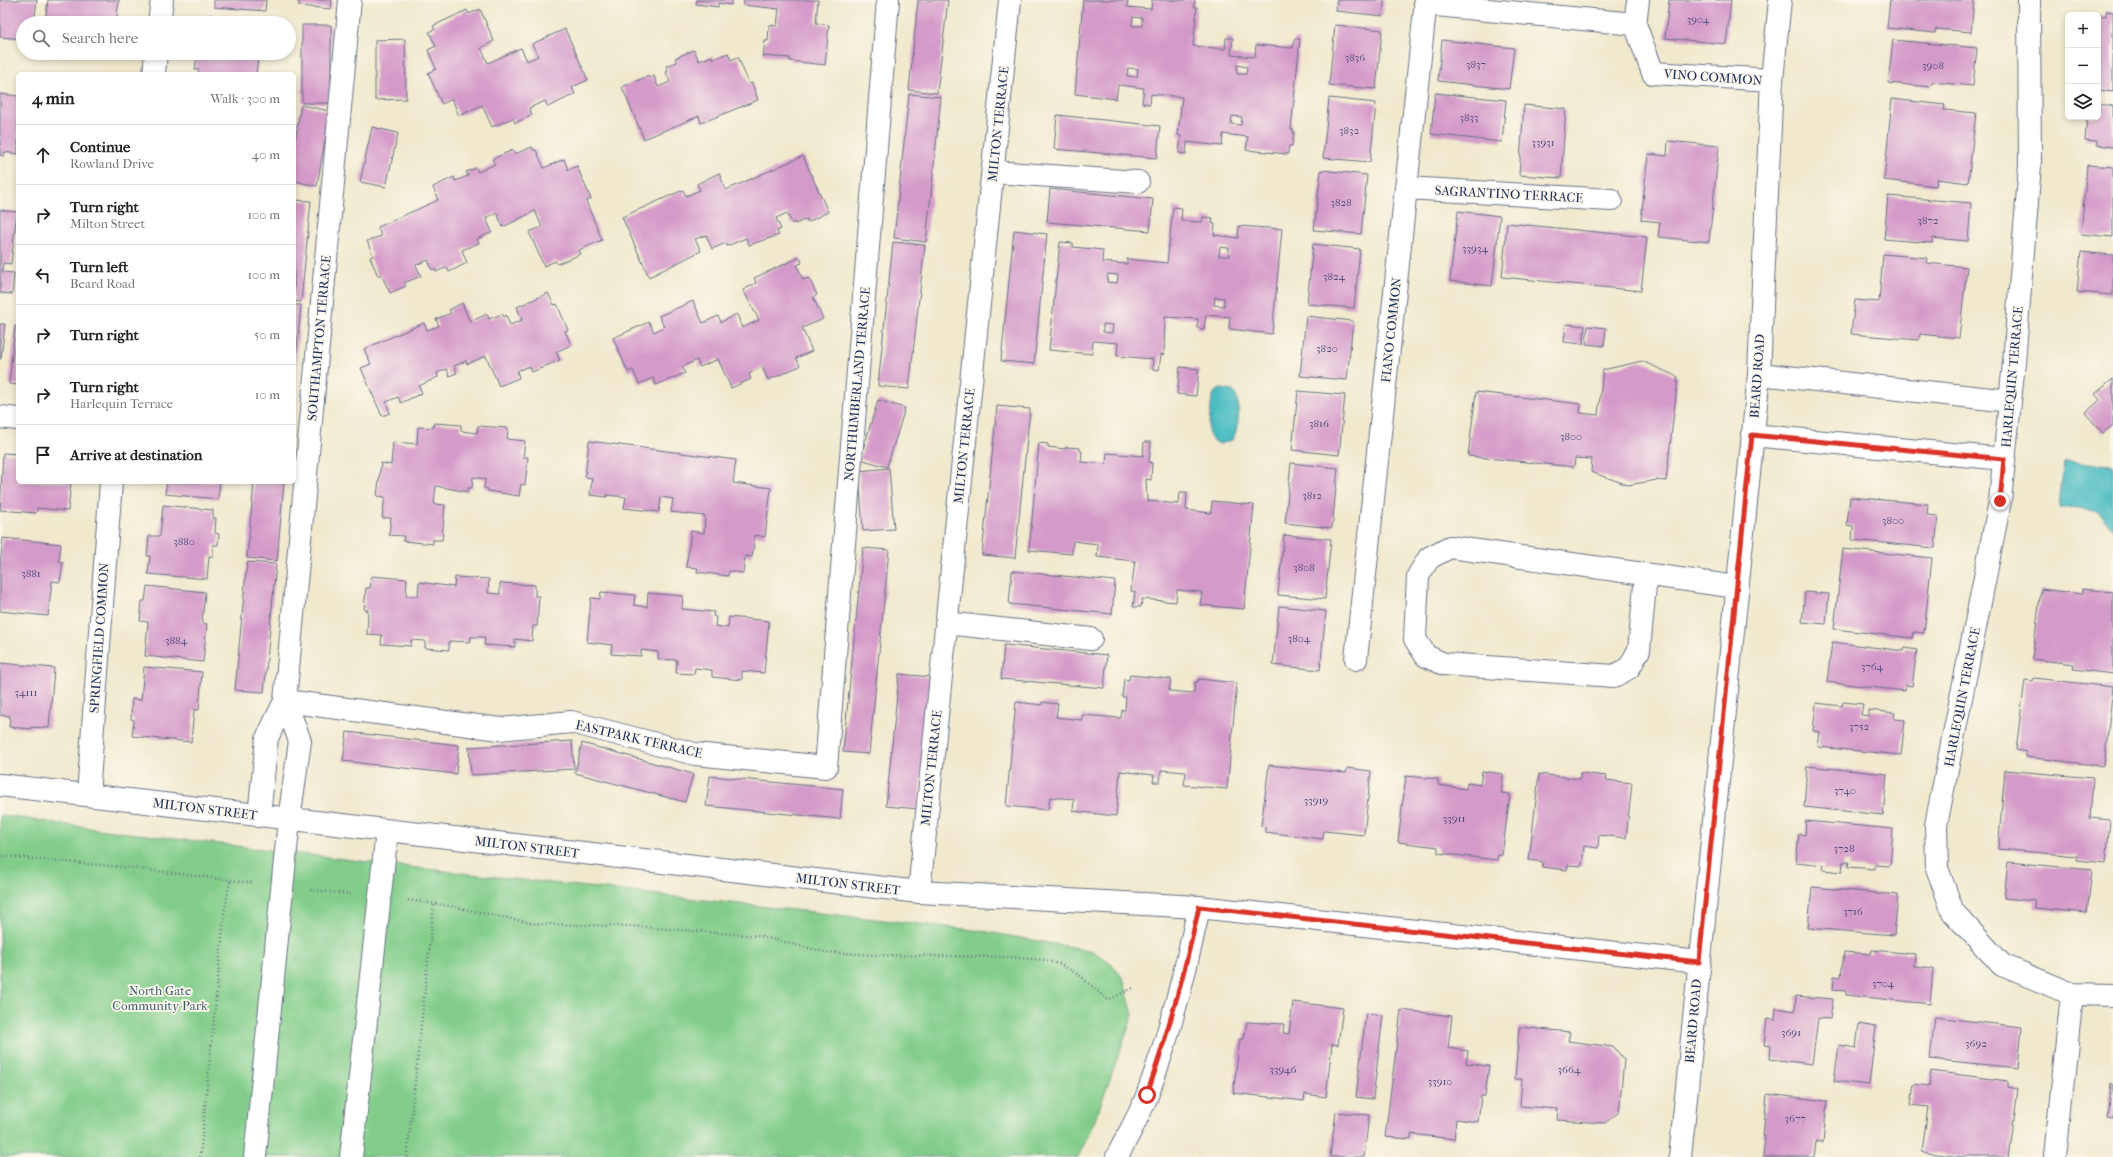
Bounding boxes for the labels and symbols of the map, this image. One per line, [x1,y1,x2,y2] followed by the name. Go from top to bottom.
[1687,13,1710,26] house number: 3904
[1345,51,1365,64] house number: 3836
[1466,58,1486,71] house number: 3837
[1922,59,1944,72] house number: 3908
[984,65,1012,183] street label: MILTON TERRACE
[1662,66,1763,88] street label: VINO COMMON
[1459,111,1479,124] house number: 3833
[1339,124,1359,137] house number: 3832
[1531,136,1555,149] house number: 33931
[1434,183,1584,205] street label: SAGRANTINO TERRACE
[1330,196,1352,209] house number: 3828
[1918,214,1939,227] house number: 3872
[1462,242,1488,255] house number: 33934
[304,255,334,421] street label: SOUTHAMPTON TERRACE
[1323,270,1346,283] house number: 3824
[1378,277,1404,383] street label: FIANO COMMON
[841,286,873,482] street label: NORTHUMBERLAND TERRACE
[1998,306,2026,448] street label: HARLEQUIN TERRACE
[1747,333,1767,419] street label: BEARD ROAD
[1316,342,1338,355] house number: 3820
[950,387,978,505] street label: MILTON TERRACE
[1309,417,1329,430] house number: 3816
[1560,430,1582,443] house number: 3800
[1302,489,1322,502] house number: 3812
[1991,492,2009,510] route end
[1882,514,1904,527] house number: 3800
[173,535,195,548] house number: 3880
[1293,561,1315,574] house number: 3808
[86,562,112,714] street label: SPRINGFIELD COMMON
[21,567,41,580] house number: 3881
[1941,626,1983,768] street label: HARLEQUIN TERRACE
[1288,632,1311,645] house number: 3804
[165,634,188,647] house number: 3884
[1861,660,1884,673] house number: 3764
[15,686,37,699] house number: 34111
[917,709,945,827] street label: MILTON TERRACE
[574,717,704,761] street label: EASTPARK TERRACE
[1849,720,1869,733] house number: 3752
[1834,784,1856,797] house number: 3740
[1304,794,1328,807] house number: 33919
[152,795,258,823] street label: MILTON STREET
[1443,812,1465,825] house number: 33911
[474,833,580,861] street label: MILTON STREET
[1834,842,1854,855] house number: 3728
[795,870,901,898] street label: MILTON STREET
[1843,905,1863,918] house number: 3716
[1872,977,1895,990] house number: 3704
[1682,978,1704,1064] street label: BEARD ROAD
[112,983,208,1013] park label: North Gate Community Park
[1781,1026,1801,1039] house number: 3691
[1965,1037,1987,1050] house number: 3692
[1269,1063,1297,1076] house number: 33946
[1558,1063,1581,1076] house number: 3664
[1428,1075,1452,1088] house number: 33910
[1138,1086,1156,1104] route start
[1784,1112,1806,1125] house number: 3677

